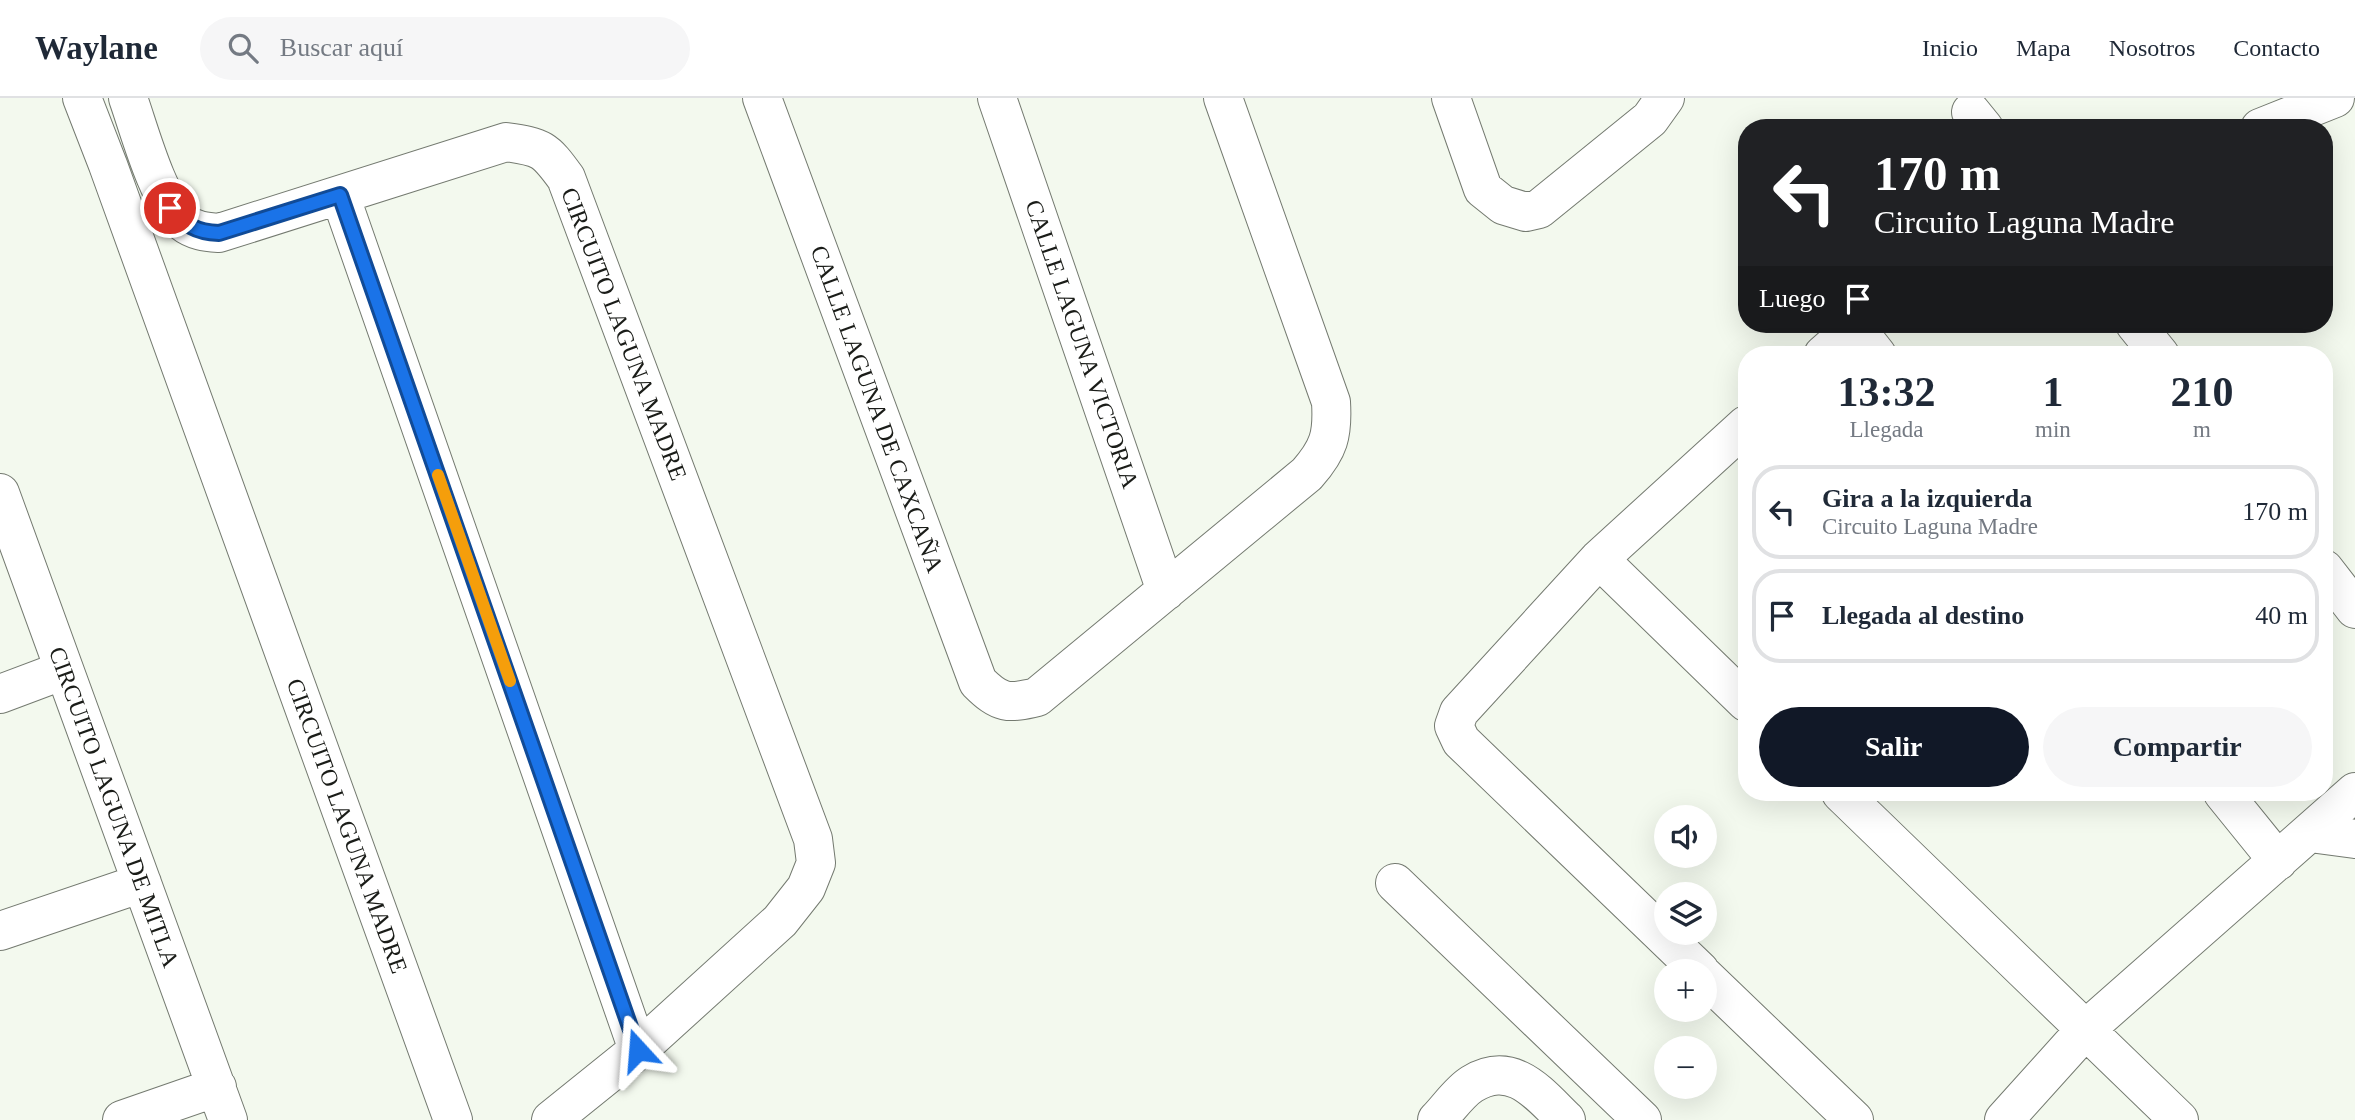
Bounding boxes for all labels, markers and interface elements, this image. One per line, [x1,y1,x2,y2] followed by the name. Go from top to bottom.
[200,17,690,80] search box
[224,29,262,67] icon: search
[35,30,158,66] text: Waylane
[280,33,403,62] text: Buscar aquí
[1922,35,1978,61] text: Inicio
[2016,35,2071,61] text: Mapa
[2109,35,2195,61] text: Nosotros
[2233,35,2320,61] text: Contacto
[1874,146,2001,201] text: 170 m
[1759,147,1850,238] icon: left
[140,178,200,238] pin
[556,184,692,484] street label: CIRCUITO LAGUNA MADRE
[151,189,189,227] icon: arrive
[1020,196,1144,492] street label: CALLE LAGUNA VICTORIA
[1874,204,2174,240] text: Circuito Laguna Madre
[806,242,949,577] street label: CALLE LAGUNA DE CAXCAÑA
[1839,280,1877,318] icon: arrive
[1759,284,1825,313] text: Luego
[1838,369,1936,415] text: 13:32
[2042,369,2063,415] text: 1
[2170,369,2233,415] text: 210
[1850,417,1924,442] text: Llegada
[2035,417,2071,442] text: min
[2193,417,2211,442] text: m
[1822,484,2032,513] text: Gira a la izquierda
[1763,493,1801,531] icon: left
[2242,497,2308,526] text: 170 m
[1822,514,2038,539] text: Circuito Laguna Madre
[1763,597,1801,635] icon: arrive
[1822,601,2024,630] text: Llegada al destino
[2255,601,2308,630] text: 40 m
[44,643,184,971] street label: CIRCUITO LAGUNA DE MITLA
[282,675,412,977] street label: CIRCUITO LAGUNA MADRE
[1759,707,2029,787] button: Salir
[2043,707,2312,787] button: Compartir
[1654,805,1717,1099] map controls
[1654,805,1717,868] button: sound
[1654,882,1717,945] button: layers
[1654,959,1717,1022] button: +
[601,1013,675,1087] position arrow
[1654,1036,1717,1099] button: −

